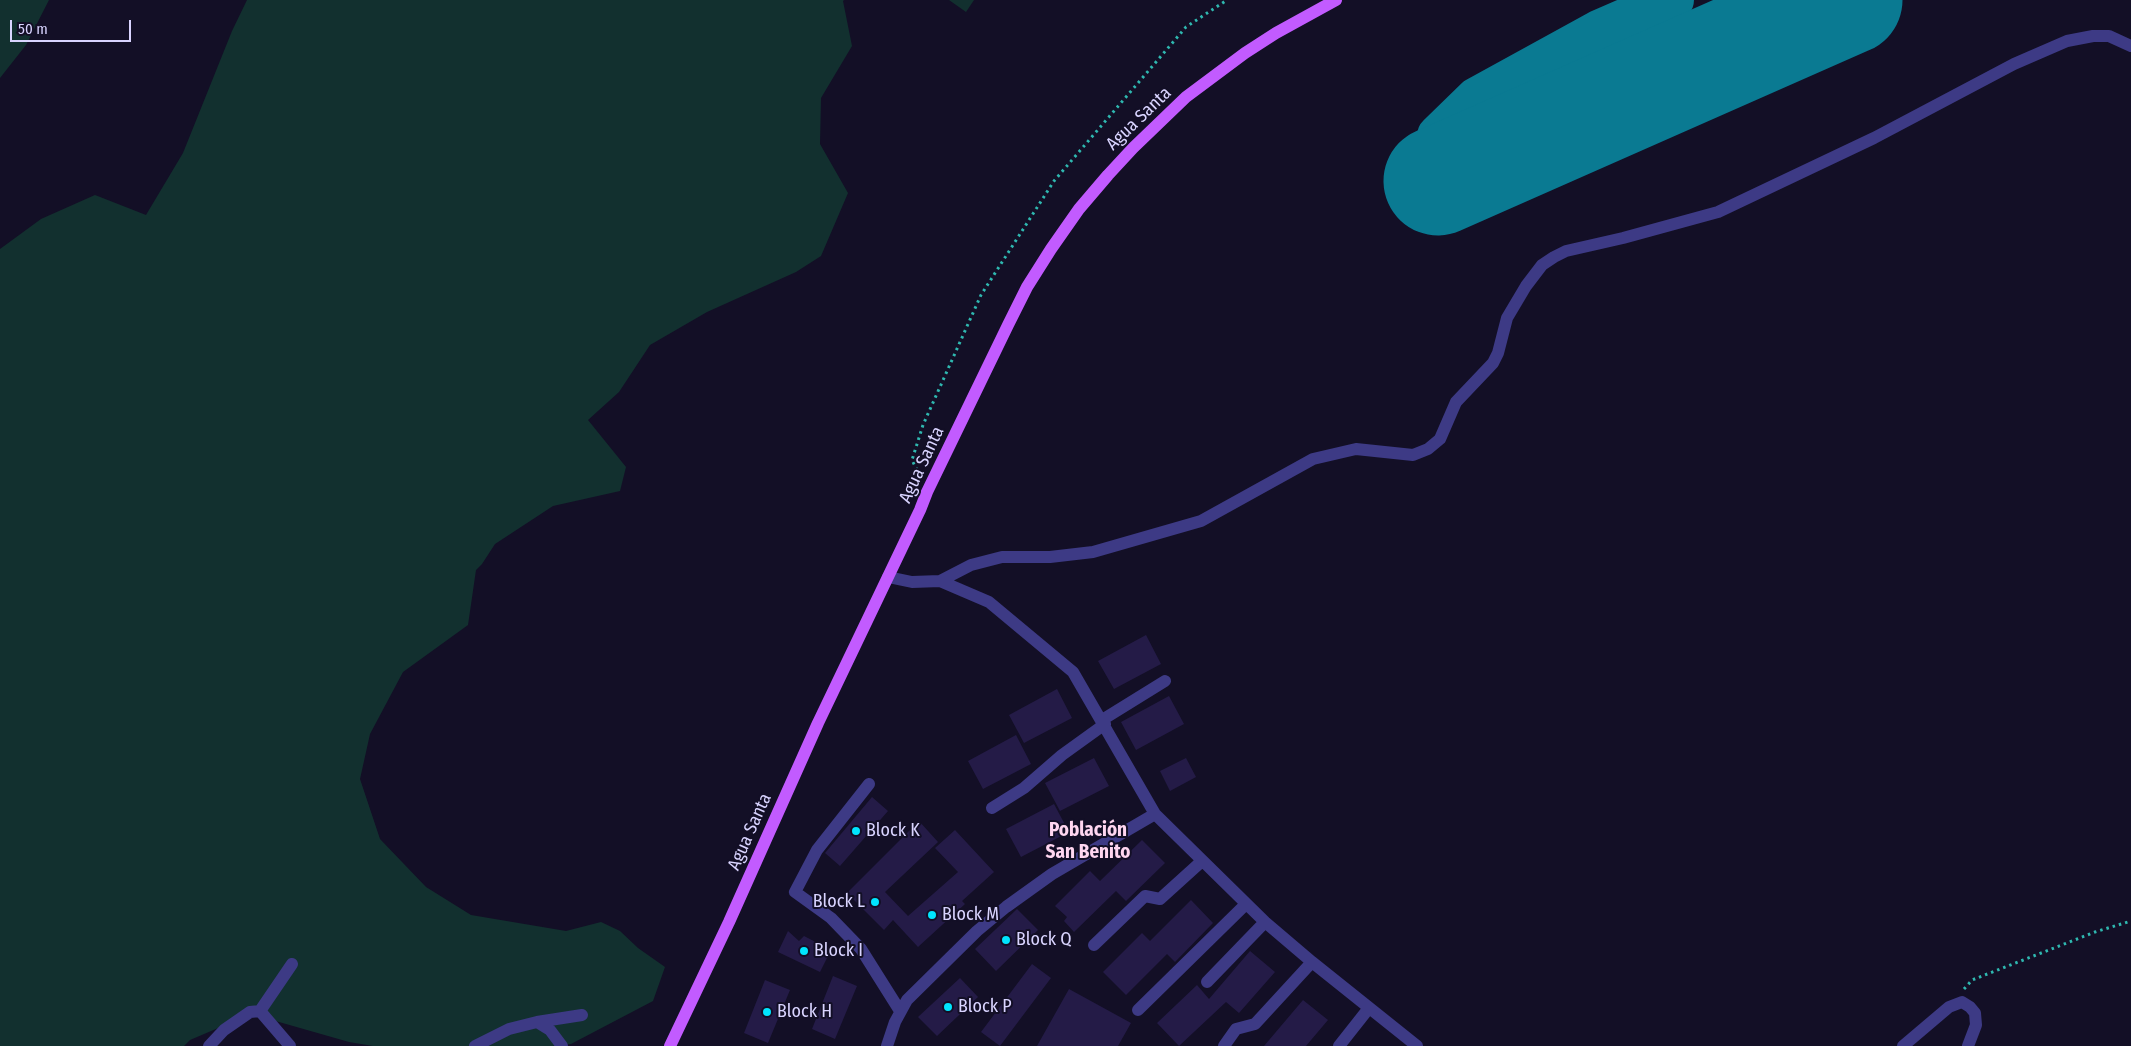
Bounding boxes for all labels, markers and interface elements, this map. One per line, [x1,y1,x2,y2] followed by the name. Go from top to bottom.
[12,10,134,42] scale bar
[18,20,48,38] text: 50 m
[1102,83,1176,155] street label: Agua Santa
[895,423,949,507] street label: Agua Santa
[723,790,777,874] street label: Agua Santa
[866,820,920,842] place label: Block K
[1046,820,1130,864] district label: Población San Benito
[850,825,862,837] marker: Block K
[813,891,865,913] place label: Block L
[869,896,881,908] marker: Block L
[942,904,999,926] place label: Block M
[926,909,938,921] marker: Block M
[1016,929,1072,951] place label: Block Q
[1000,934,1012,946] marker: Block Q
[814,940,863,962] place label: Block I
[798,945,810,957] marker: Block I
[958,996,1012,1018] place label: Block P
[777,1001,832,1023] place label: Block H
[942,1001,954,1013] marker: Block P
[761,1006,773,1018] marker: Block H

